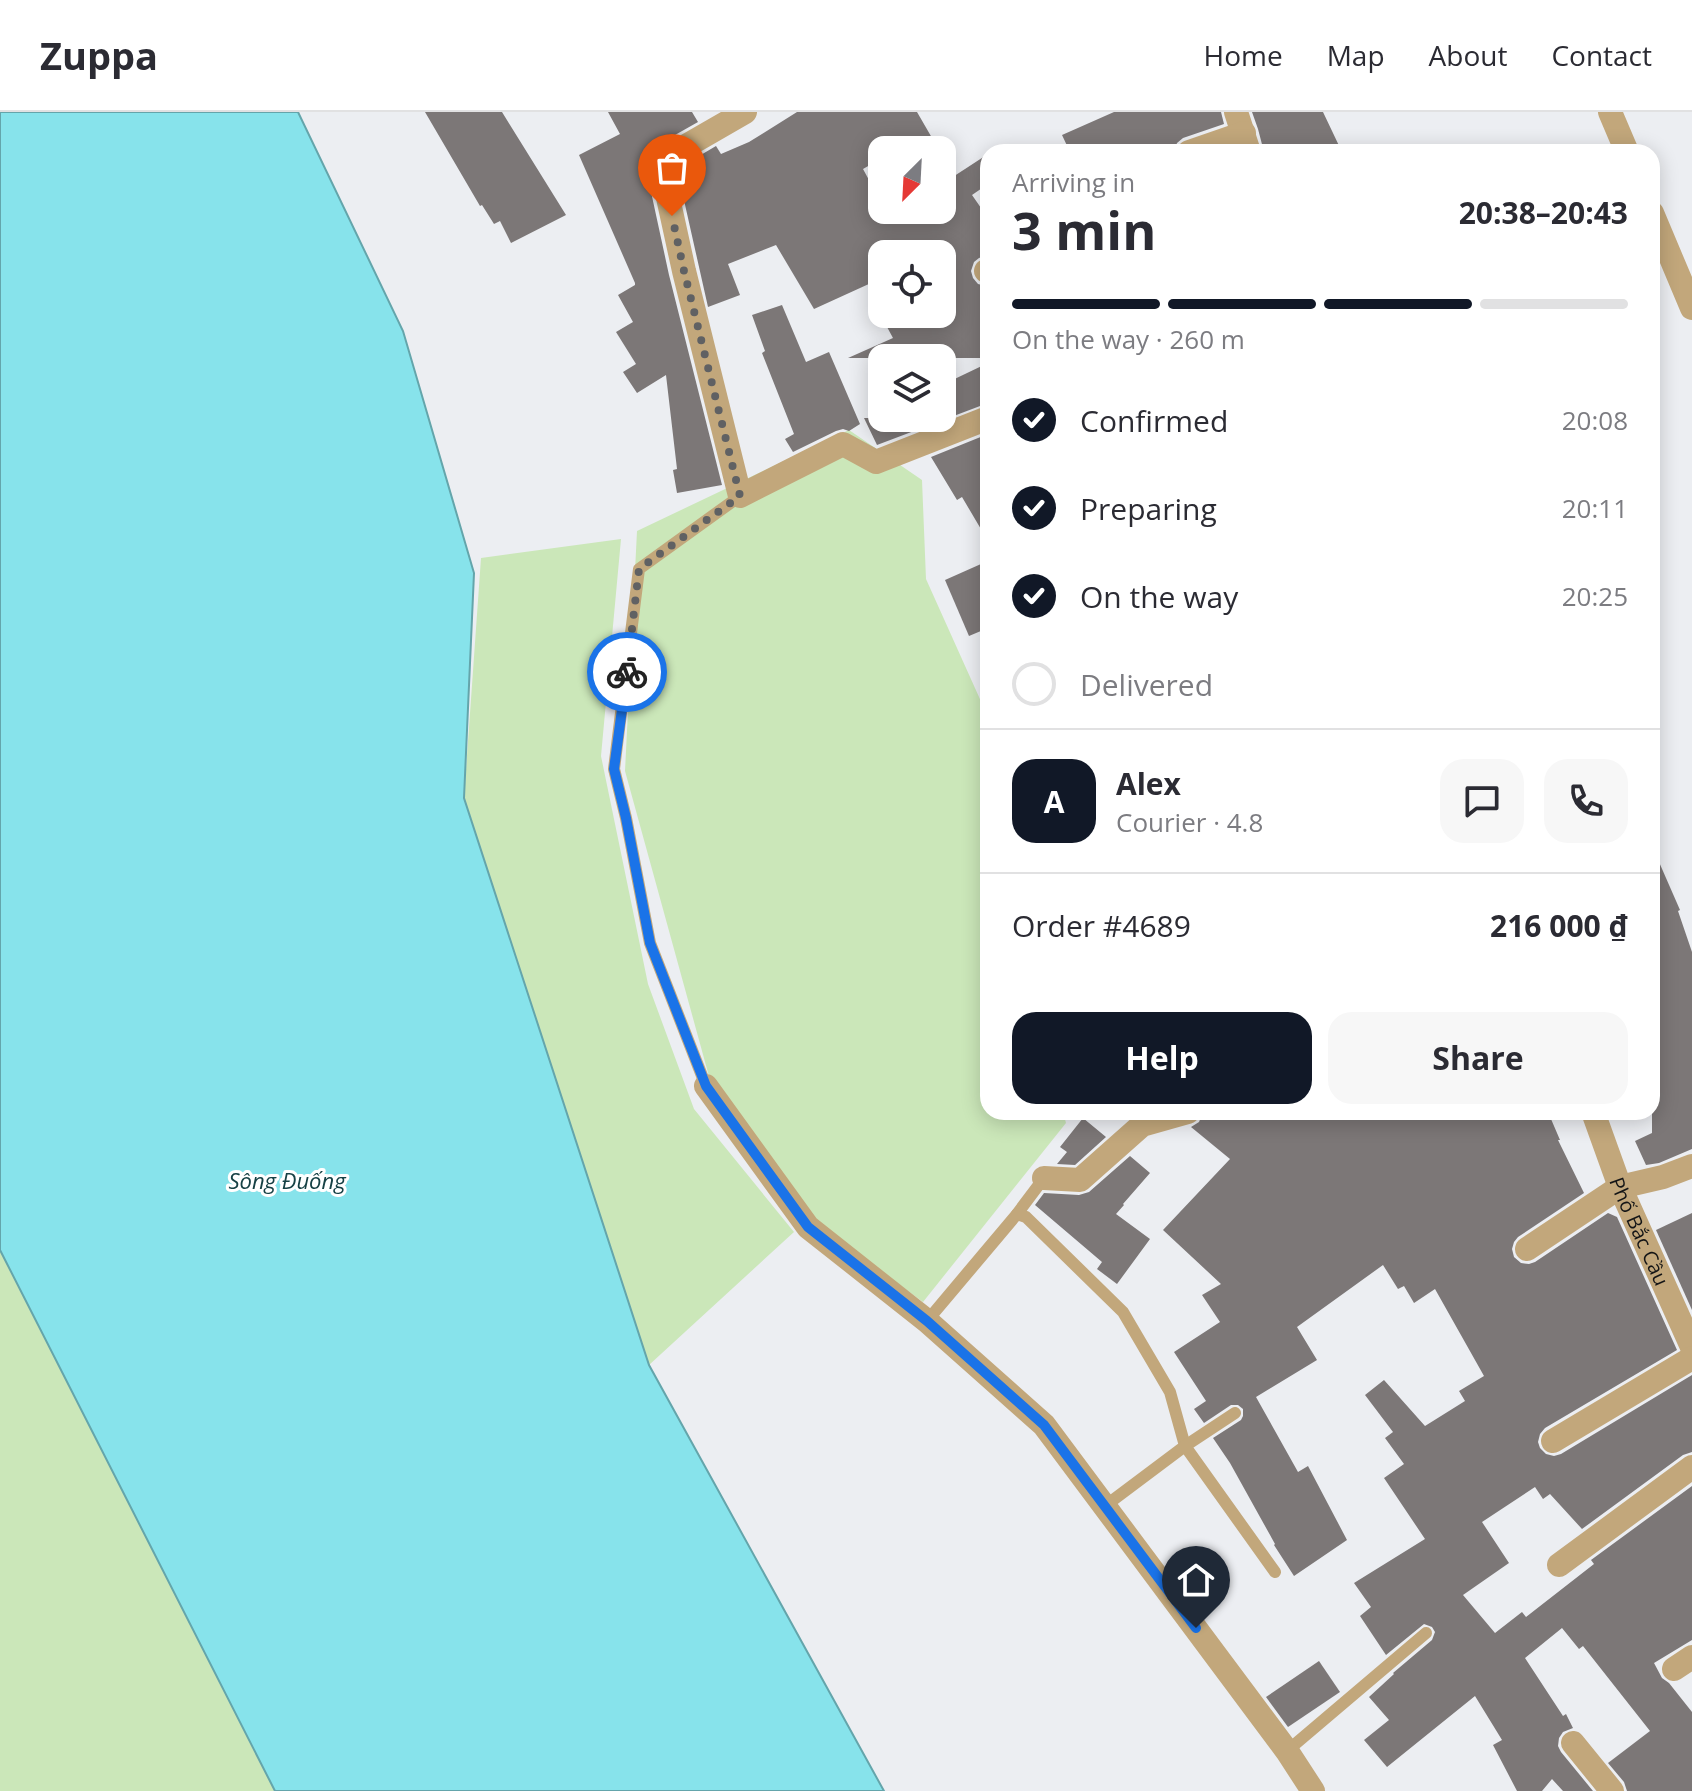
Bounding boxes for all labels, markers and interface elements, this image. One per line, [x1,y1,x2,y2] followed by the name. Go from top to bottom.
[40,29,158,81] text: Zuppa
[1204,36,1283,74] text: Home
[1327,36,1385,74] text: Map
[1429,36,1507,74] text: About
[1551,36,1652,74] text: Contact
[638,134,706,216] pin
[868,136,956,224] north arrow
[868,136,956,432] map controls
[650,146,694,190] icon: bag
[1012,164,1135,200] text: Arriving in
[1459,192,1628,233] text: 20:38–20:43
[1012,194,1156,265] text: 3 min
[868,240,956,328] button: locate
[1012,321,1245,357] text: On the way · 260 m
[868,344,956,432] button: layers
[1012,398,1056,442] icon: check
[1080,400,1228,441] text: Confirmed
[1562,402,1628,438] text: 20:08
[1012,486,1056,530] icon: check
[1080,488,1217,529] text: Preparing
[1562,490,1628,526] text: 20:11
[1012,574,1056,618] icon: check
[1080,576,1238,617] text: On the way
[1562,578,1628,614] text: 20:25
[587,632,667,712] courier
[605,650,649,694] icon: bike
[1080,664,1213,705] text: Delivered
[1440,759,1524,843] button: chat
[1544,759,1628,843] button: phone
[1116,763,1181,804] text: Alex
[1044,781,1064,822] text: A
[1116,804,1263,840] text: Courier · 4.8
[1012,905,1191,946] text: Order #4689
[1490,905,1628,946] text: 216 000 ₫
[1012,1012,1312,1104] button: Help
[1328,1012,1628,1104] button: Share
[228,1165,347,1195] water label: Sông Đuống
[1604,1173,1676,1290] street label: Phố Bắc Cầu
[1162,1546,1230,1628] pin
[1174,1558,1218,1602] icon: home

